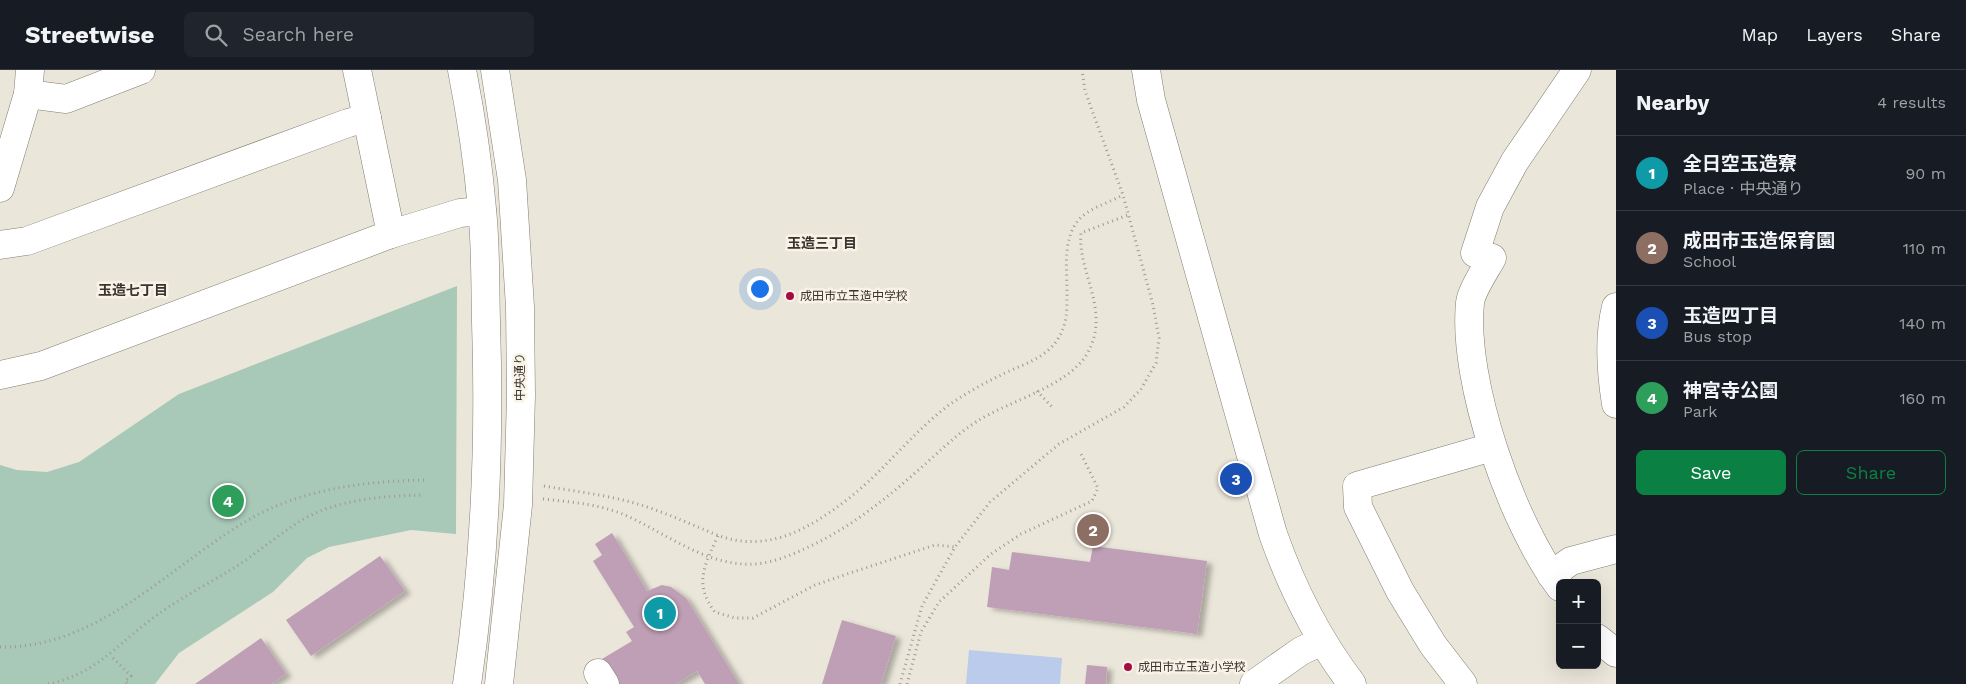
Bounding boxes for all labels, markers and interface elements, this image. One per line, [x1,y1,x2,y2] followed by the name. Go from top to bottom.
[184,12,534,57] search box
[25,21,154,49] text: Streetwise
[202,21,230,49] icon: search
[242,23,354,46] text: Search here
[1741,24,1778,45] text: Map
[1806,24,1863,45] text: Layers
[1891,24,1941,45] text: Share
[1636,90,1709,115] text: Nearby
[1877,93,1946,112] text: 4 results
[1683,152,1797,175] text: 全日空玉造寮
[1649,164,1655,183] text: 1
[1905,164,1946,183] text: 90 m
[1683,179,1803,198] text: Place · 中央通り
[1683,229,1835,252] text: 成田市玉造保育園
[787,235,857,251] district label: 玉造三丁目
[1647,239,1657,258] text: 2
[1903,239,1946,258] text: 110 m
[1683,252,1736,271] text: School
[747,276,773,302] your location
[98,282,168,298] district label: 玉造七丁目
[800,289,908,303] place label: 成田市立玉造中学校
[784,290,796,302] marker: 成田市立玉造中学校
[1683,304,1778,327] text: 玉造四丁目
[1647,314,1657,333] text: 3
[1899,314,1946,333] text: 140 m
[1683,327,1752,346] text: Bus stop
[513,353,527,401] street label: 中央通り
[1683,379,1778,402] text: 神宮寺公園
[1647,389,1657,408] text: 4
[1899,389,1946,408] text: 160 m
[1683,402,1717,421] text: Park
[1636,450,1786,495] button: Save
[1796,450,1946,495] button: Share
[1220,460,1252,498] pin: 3
[212,482,244,520] pin: 4
[1077,511,1109,549] pin: 2
[1556,579,1601,669] map controls
[1556,579,1601,624] button: +
[644,594,676,632] pin: 1
[1556,624,1601,669] button: −
[1138,660,1246,674] place label: 成田市立玉造小学校
[1122,661,1134,673] marker: 成田市立玉造小学校

